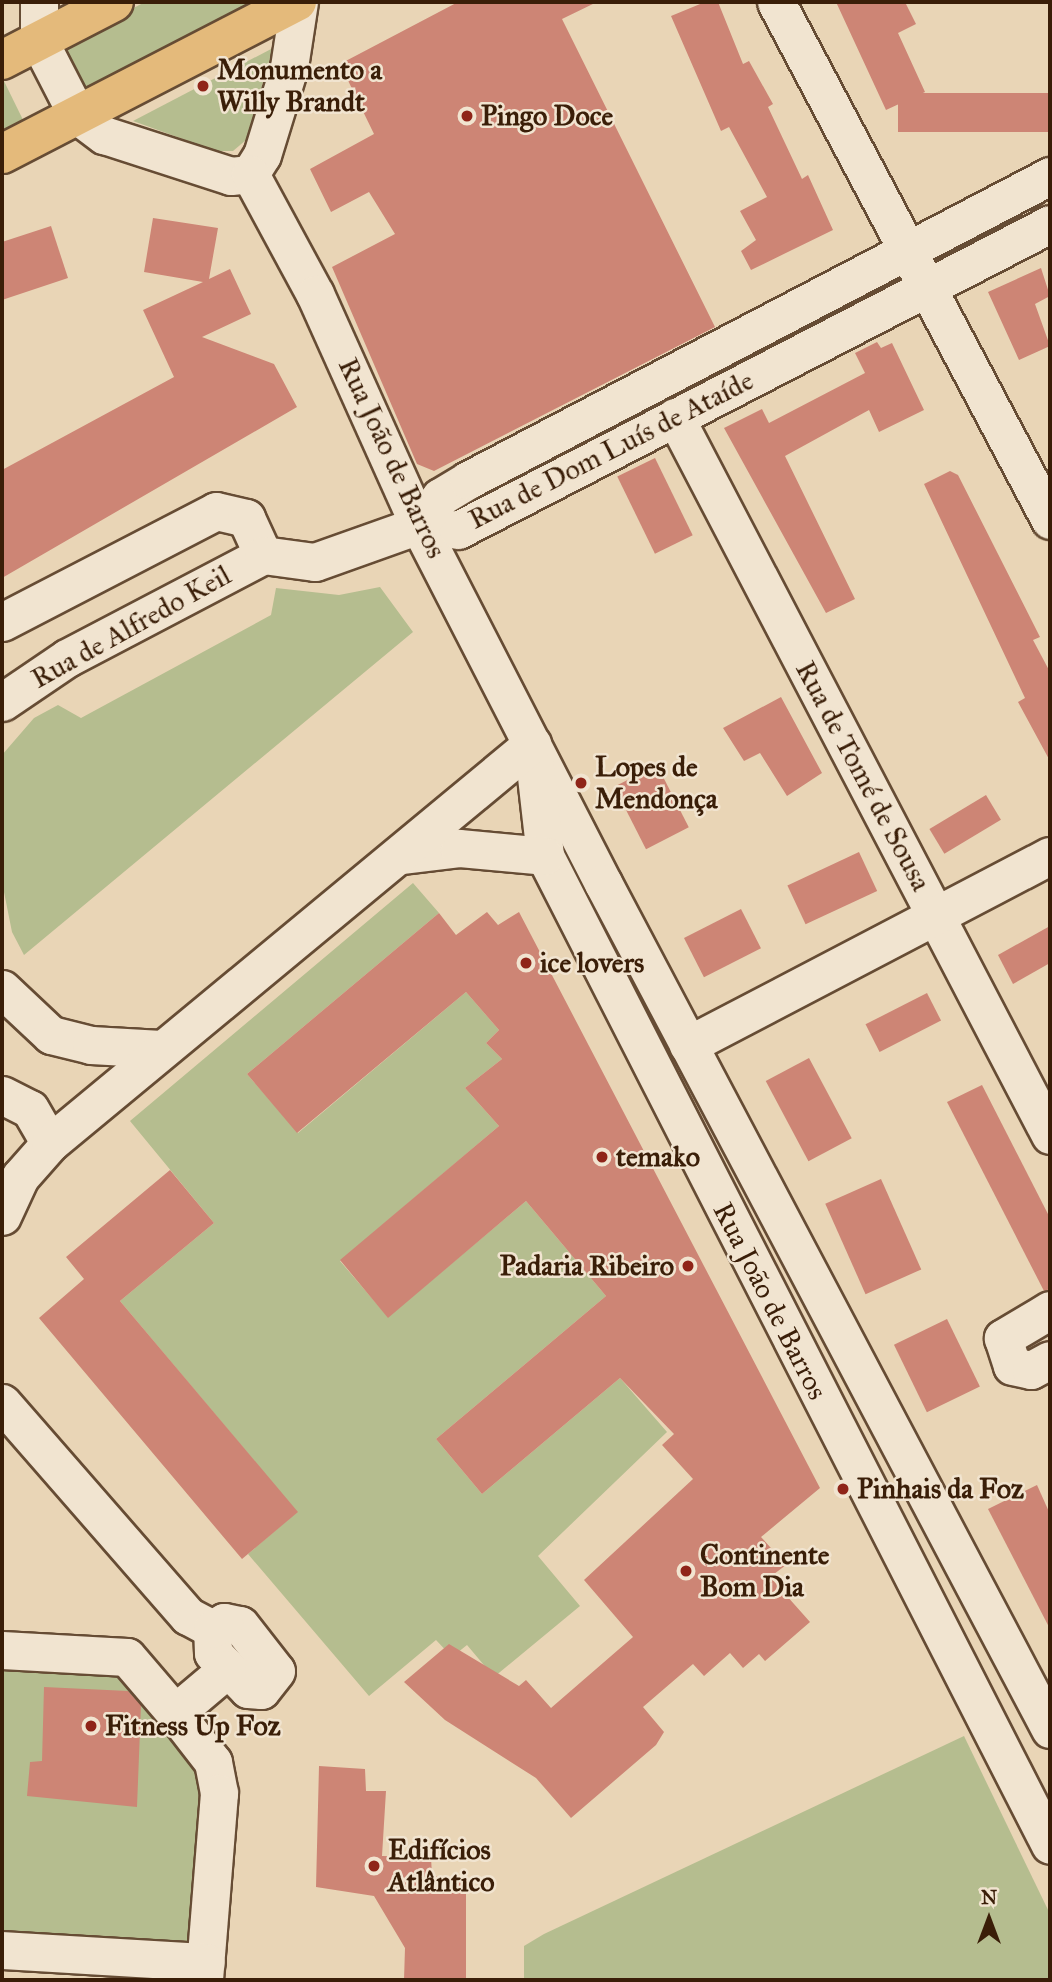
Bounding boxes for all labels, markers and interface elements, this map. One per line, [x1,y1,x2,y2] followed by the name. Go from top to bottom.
[217,53,382,119] place label: Monumento a Willy Brandt
[195,78,211,94] marker: Monumento a Willy Brandt
[481,99,613,133] place label: Pingo Doce
[459,108,475,124] marker: Pingo Doce
[331,353,453,563] street label: Rua João de Barros
[463,364,759,536] street label: Rua de Dom Luís de Ataíde
[25,558,237,696] street label: Rua de Alfredo Keil
[788,655,938,897] street label: Rua de Tomé de Sousa
[595,750,718,816] place label: Lopes de Mendonça
[573,775,589,791] marker: Lopes de Mendonça
[540,946,644,980] place label: ice lovers
[518,955,534,971] marker: ice lovers
[616,1140,700,1174] place label: temako
[594,1149,610,1165] marker: temako
[706,1197,834,1405] street label: Rua João de Barros
[500,1249,674,1283] place label: Padaria Ribeiro
[680,1258,696,1274] marker: Padaria Ribeiro
[857,1472,1024,1506] place label: Pinhais da Foz
[835,1481,851,1497] marker: Pinhais da Foz
[700,1538,829,1604] place label: Continente Bom Dia
[678,1563,694,1579] marker: Continente Bom Dia
[105,1709,281,1743] place label: Fitness Up Foz
[83,1718,99,1734] marker: Fitness Up Foz
[388,1833,495,1899] place label: Edifícios Atlântico
[366,1858,382,1874] marker: Edifícios Atlântico
[954,1884,1024,1954] north arrow
[981,1886,997,1909] text: N

